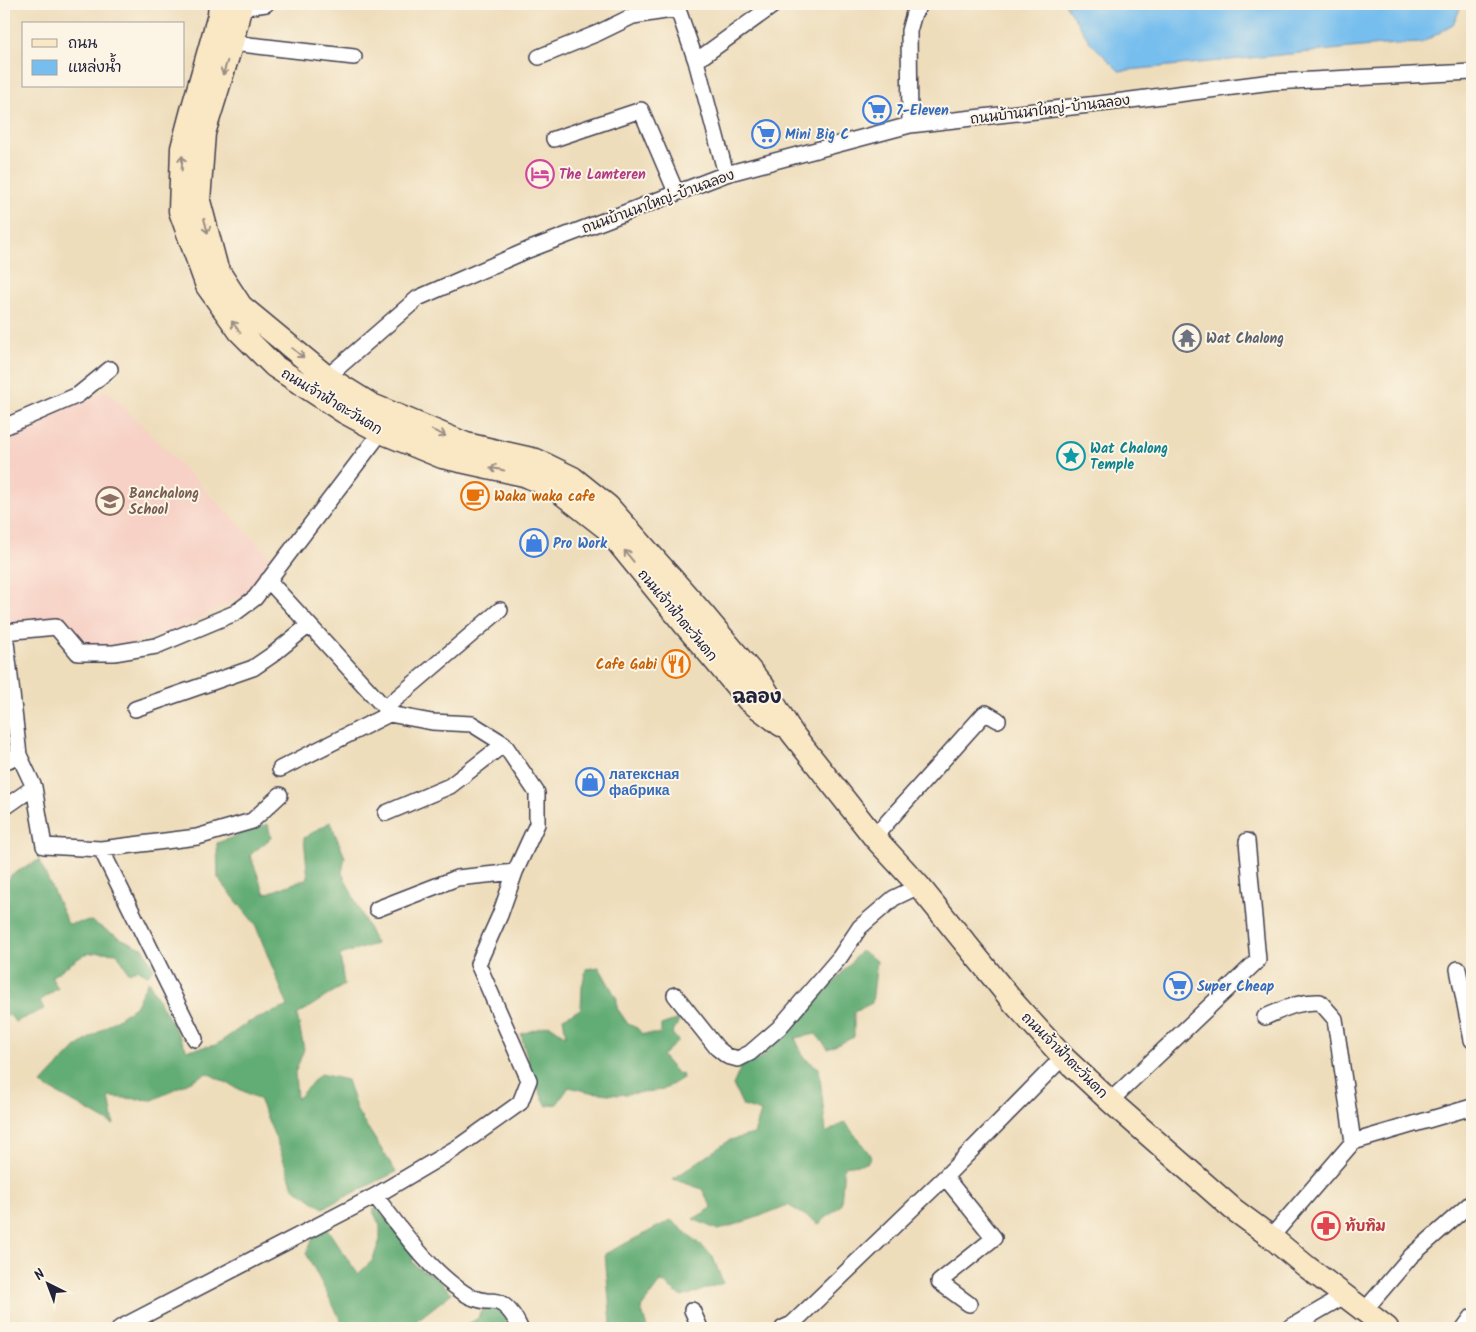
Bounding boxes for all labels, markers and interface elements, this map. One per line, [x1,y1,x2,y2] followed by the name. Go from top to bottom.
[22,22,185,88] legend
[68,32,97,56] text: ถนน
[68,53,122,80] text: แหล่งน้ำ
[219,59,229,75] one-way arrow
[969,89,1131,131] street label: ถนนบ้านนาใหญ่-บ้านฉลอง
[862,95,892,125] supermarket icon: 7-Eleven
[896,100,949,122] place label: 7-Eleven
[751,119,781,149] supermarket icon: Mini Big C
[785,124,849,146] place label: Mini Big C
[177,155,186,171] one-way arrow
[525,159,555,189] hotel icon: The Lamteren
[559,164,646,186] place label: The Lamteren
[579,164,738,240] street label: ถนนบ้านนาใหญ่-บ้านฉลอง
[202,218,211,234] one-way arrow
[231,320,241,334] one-way arrow
[1172,323,1202,353] temple icon: Wat Chalong
[1206,328,1284,350] place label: Wat Chalong
[291,348,304,359] one-way arrow
[277,363,386,441] street label: ถนนเจ้าฟ้าตะวันตก
[431,429,446,438] one-way arrow
[1090,438,1168,476] place label: Wat Chalong Temple
[1056,441,1086,471] place icon: Wat Chalong Temple
[489,464,505,473] one-way arrow
[460,481,490,511] cafe icon: Waka waka cafe
[129,483,199,521] place label: Banchalong School
[95,486,125,516] school or university icon: Banchalong School
[494,486,595,508] place label: Waka waka cafe
[519,528,549,558] shop icon: Pro Work
[553,533,608,555] place label: Pro Work
[624,550,635,563] one-way arrow
[632,565,723,667] street label: ถนนเจ้าฟ้าตะวันตก
[661,649,691,679] restaurant icon: Cafe Gabi
[596,654,657,676] place label: Cafe Gabi
[732,683,782,713] district label: ฉลอง
[609,764,679,802] place label: латексная фабрика
[575,767,605,797] shop icon: латексная фабрика
[1163,971,1193,1001] supermarket icon: Super Cheap
[1197,976,1275,998] place label: Super Cheap
[1016,1007,1113,1104] street label: ถนนเจ้าฟ้าตะวันตก
[1311,1211,1341,1241] pharmacy icon: ท้บทิม
[1345,1216,1386,1238] place label: ท้บทิม
[22,1260,72,1310] north arrow
[29,1264,51,1286] text: N

